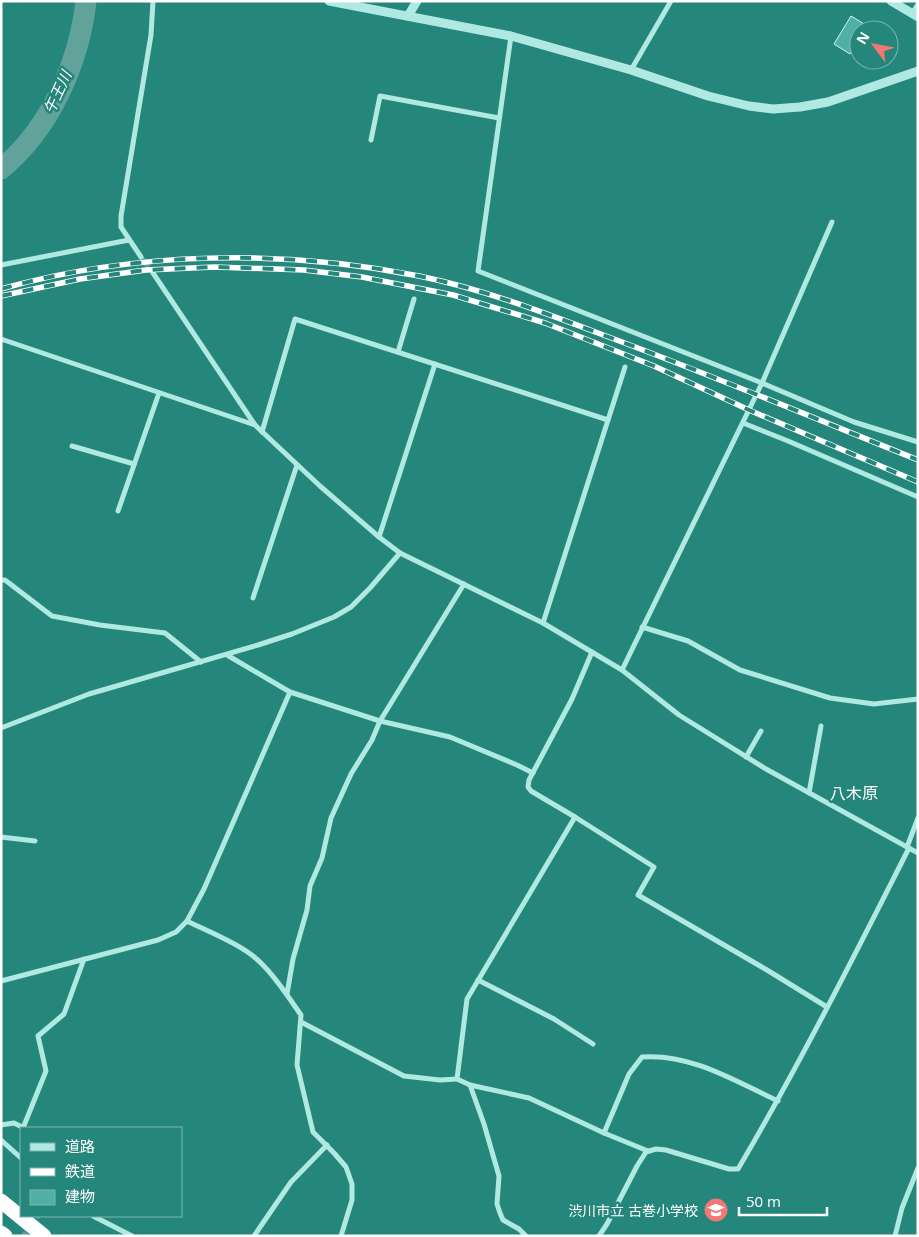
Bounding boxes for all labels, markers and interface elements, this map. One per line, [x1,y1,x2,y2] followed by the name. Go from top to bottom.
[849,20,899,70] north arrow
[851,28,874,48] text: N
[38,66,76,117] water label: 午王川
[830,782,878,804] district label: 八木原
[20,1127,182,1217] legend
[65,1136,95,1156] text: 道路
[65,1161,95,1181] text: 鉄道
[739,1184,826,1216] scale bar
[65,1186,95,1206] text: 建物
[746,1191,781,1211] text: 50 m
[703,1197,729,1223] school or university icon: 渋川市立 古巻小学校
[568,1201,698,1220] place label: 渋川市立 古巻小学校

